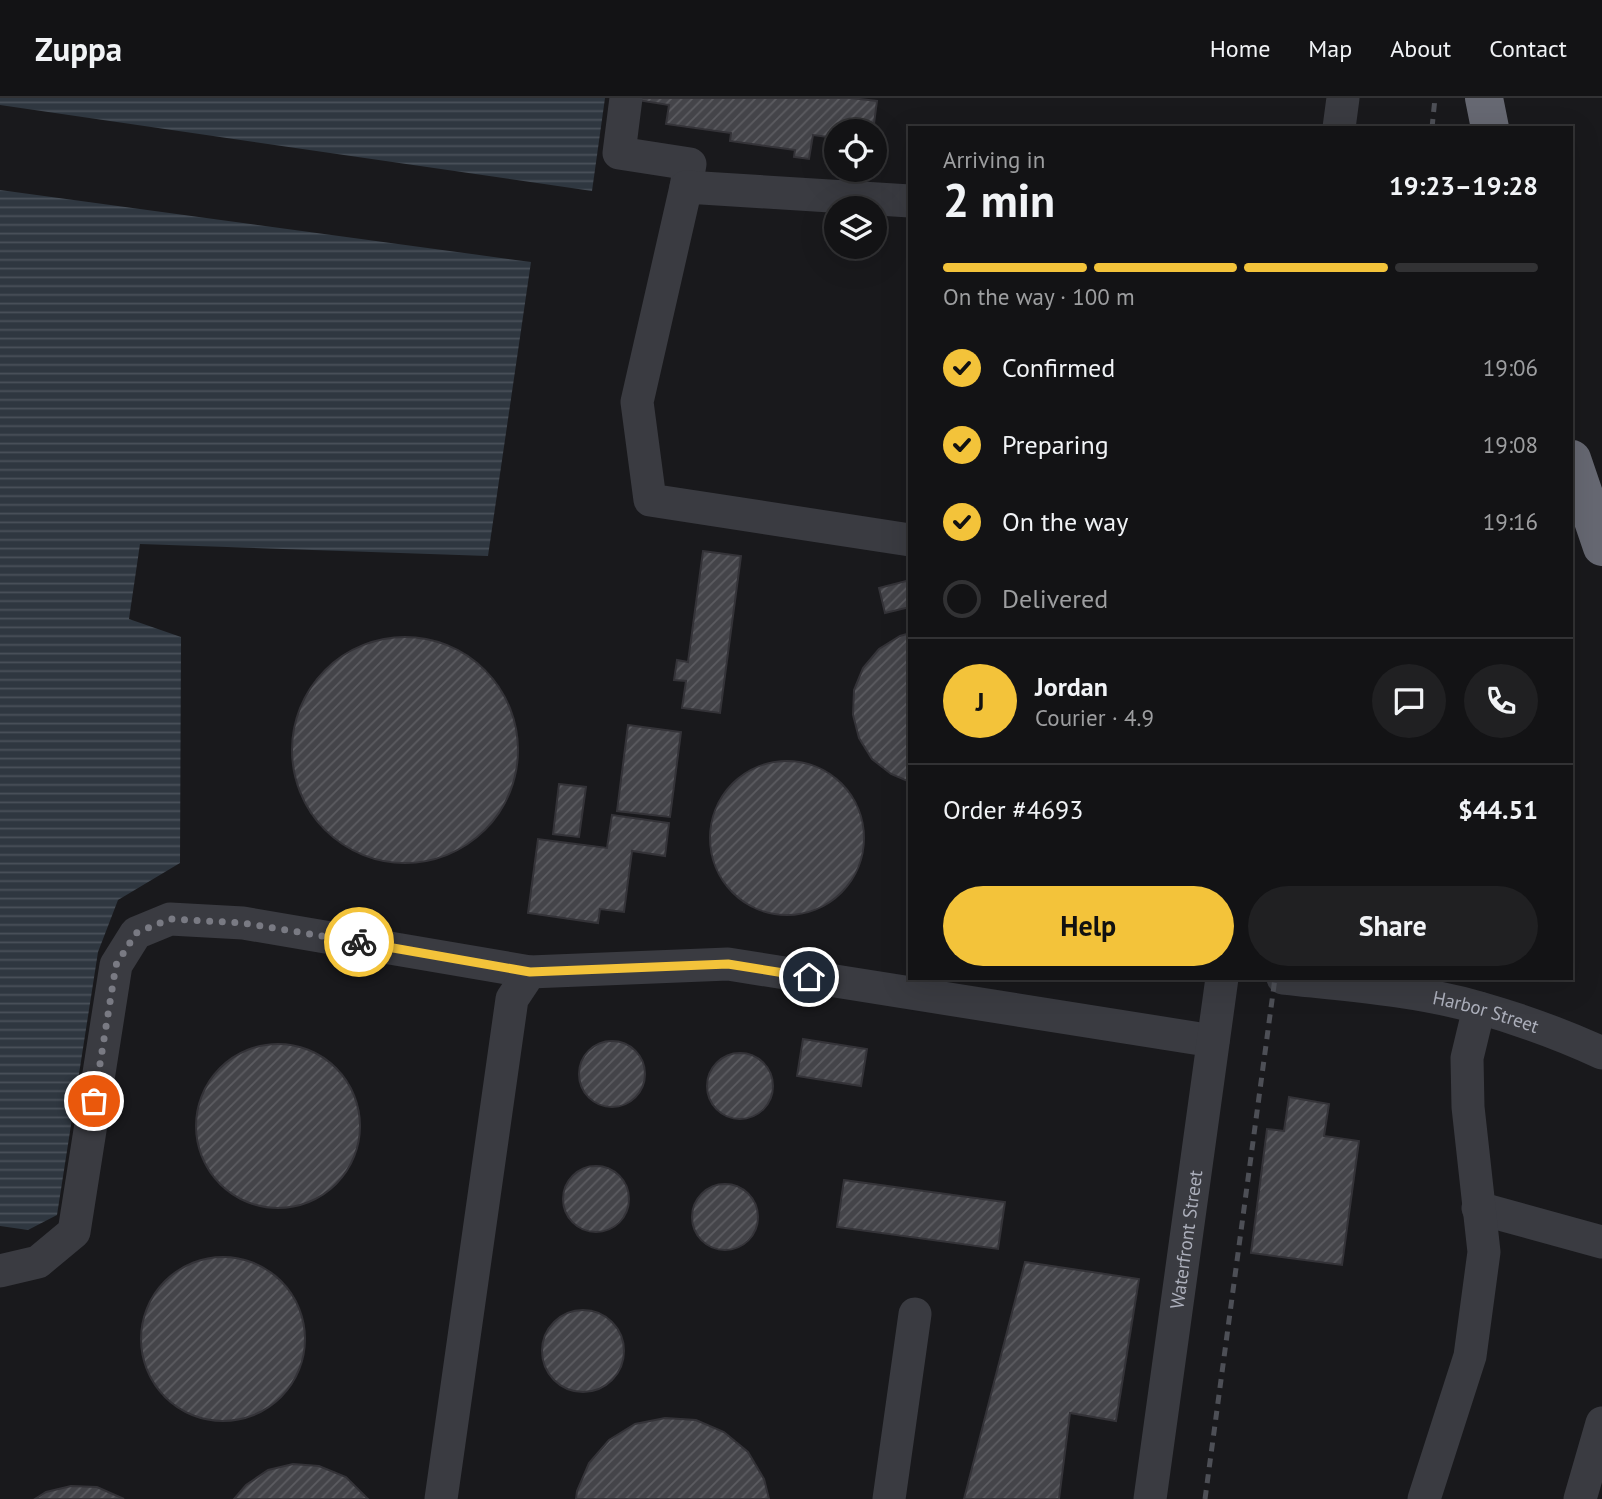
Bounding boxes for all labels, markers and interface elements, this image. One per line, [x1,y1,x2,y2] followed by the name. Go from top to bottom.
[35,27,122,70] text: Zuppa
[1210,33,1270,64] text: Home
[1308,33,1352,64] text: Map
[1390,33,1451,64] text: About
[1489,33,1567,64] text: Contact
[824,119,887,259] map controls
[824,119,887,182] button: locate
[943,145,1045,174] text: Arriving in
[1389,169,1538,202] text: 19:23–19:28
[943,170,1055,230] text: 2 min
[824,196,887,259] button: layers
[943,282,1135,311] text: On the way · 100 m
[943,349,981,387] icon: check
[1002,351,1115,384] text: Confirmed
[1483,353,1538,382] text: 19:06
[943,426,981,464] icon: check
[1002,428,1109,461] text: Preparing
[1483,430,1538,459] text: 19:08
[943,503,981,541] icon: check
[1002,505,1128,538] text: On the way
[1483,507,1538,536] text: 19:16
[1002,582,1108,615] text: Delivered
[1372,664,1446,738] button: chat
[1464,664,1538,738] button: phone
[1035,670,1108,703] text: Jordan
[976,685,984,718] text: J
[1035,703,1154,732] text: Courier · 4.9
[943,793,1083,826] text: Order #4693
[1458,793,1538,826] text: $44.51
[943,886,1234,966] button: Help
[1248,886,1538,966] button: Share
[324,907,394,977] courier
[340,923,378,961] icon: bike
[779,947,839,1007] pin
[790,958,828,996] icon: home
[1431,985,1543,1038] street label: Harbor Street
[64,1071,124,1131] pin
[75,1082,113,1120] icon: bag
[1164,1168,1207,1310] street label: Waterfront Street

